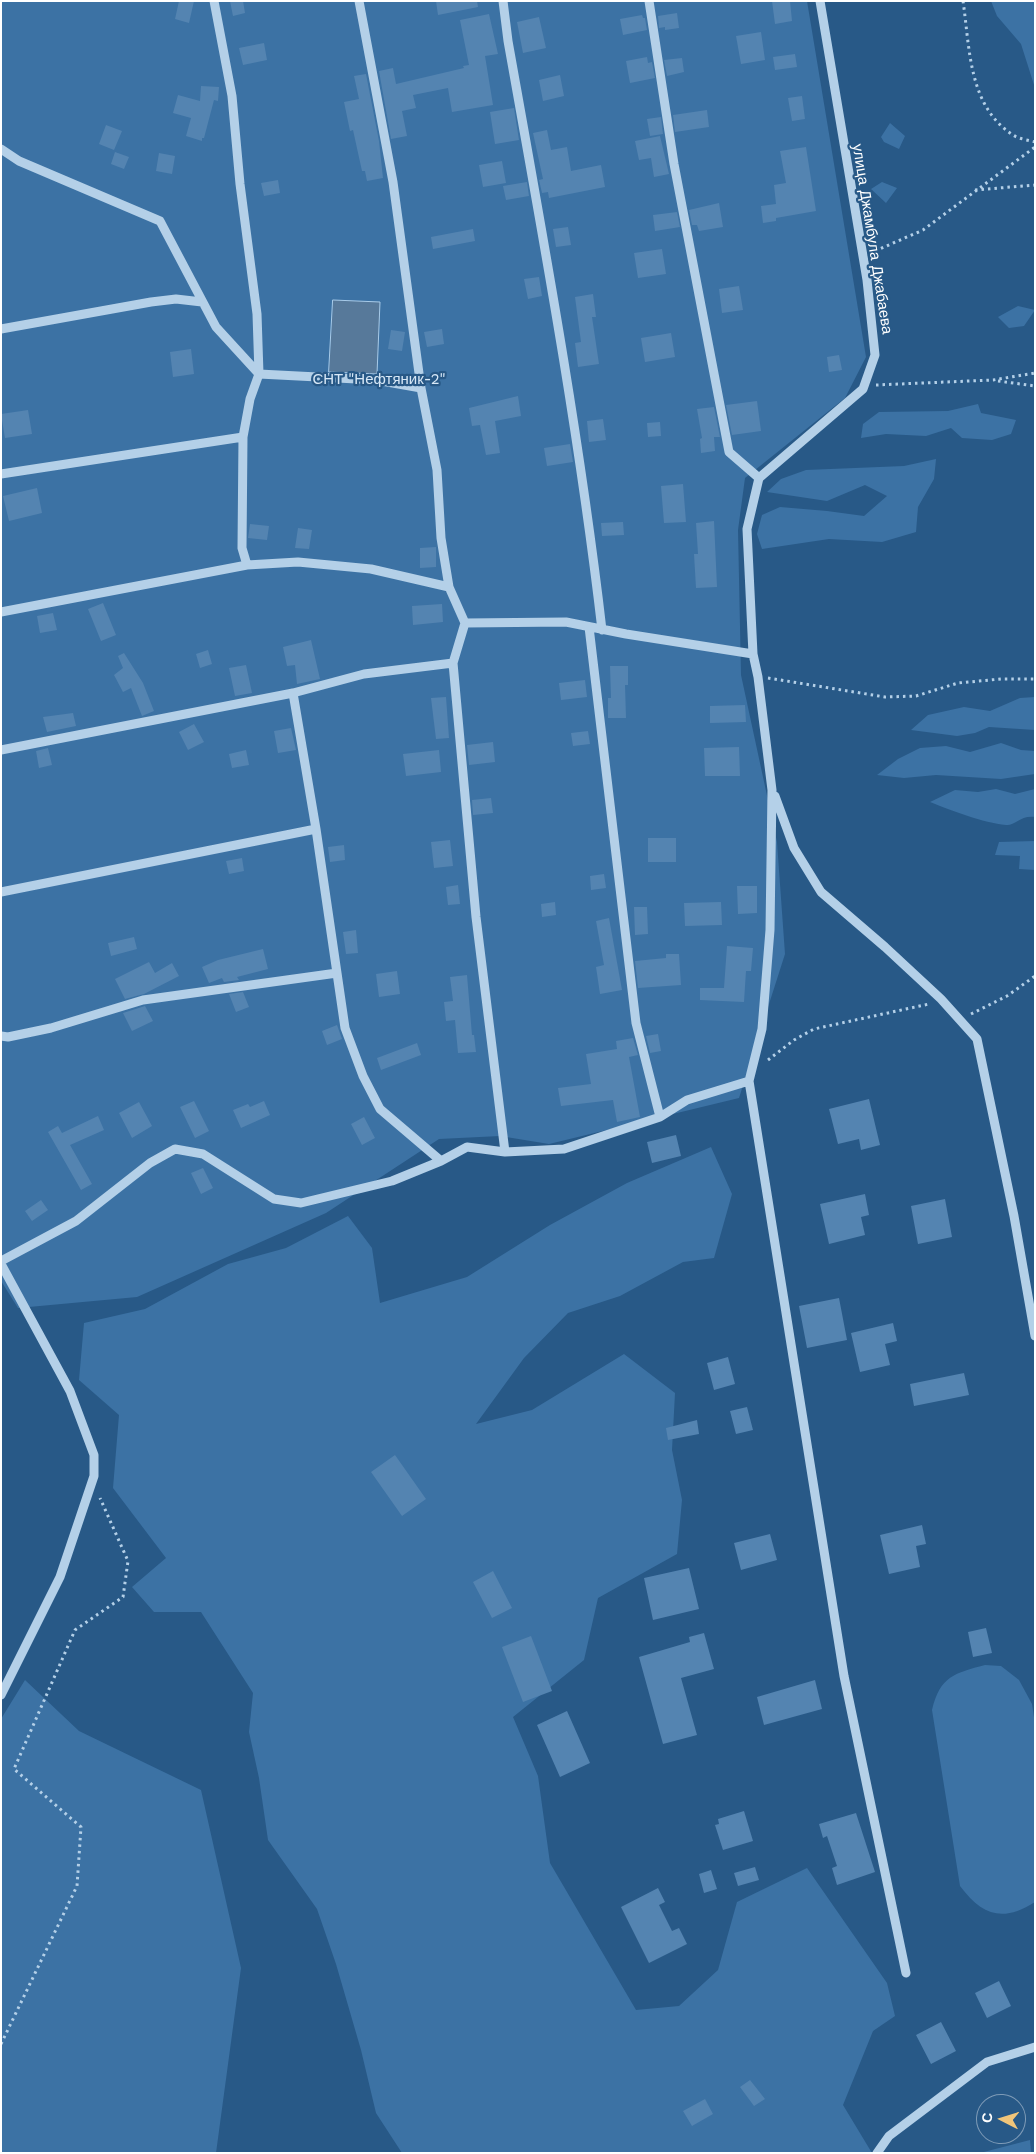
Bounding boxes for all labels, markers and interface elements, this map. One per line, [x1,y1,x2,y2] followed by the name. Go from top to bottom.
[848,143,896,335] street label: улица Джамбула Джабаева
[312,371,446,389] park label: СНТ "Нефтяник-2"
[976,2094,1026,2144] north arrow
[979,2112,995,2124] text: С

